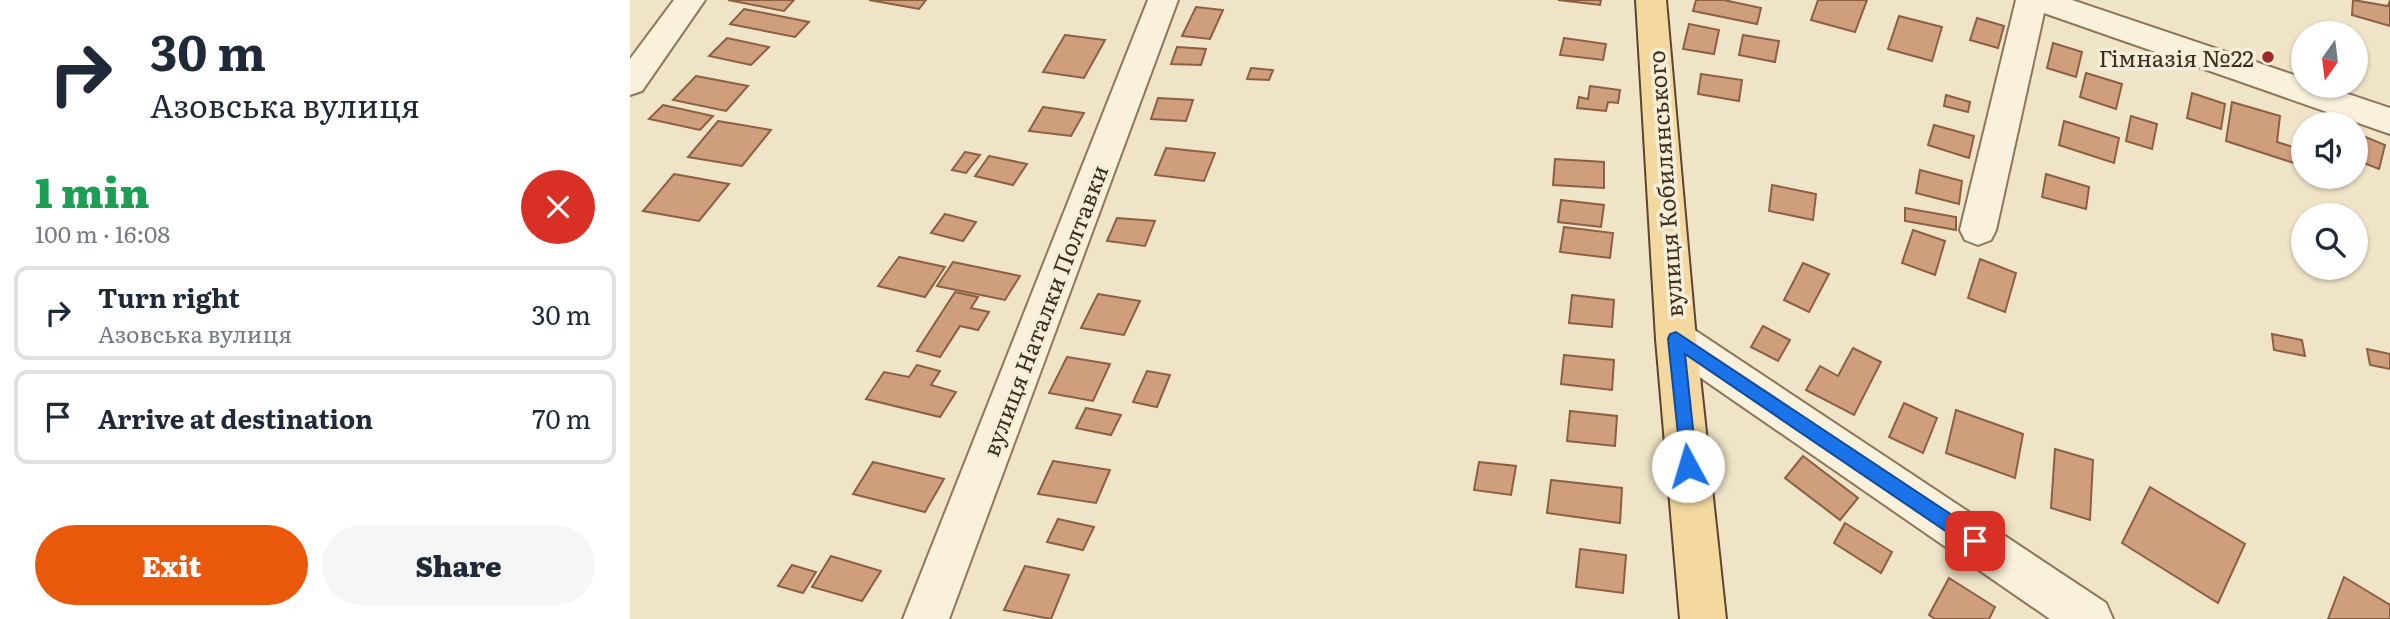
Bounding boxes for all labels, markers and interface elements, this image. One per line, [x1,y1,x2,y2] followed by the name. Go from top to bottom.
[150,13,266,86] text: 30 m
[2291,21,2368,98] north arrow
[2291,21,2368,280] map controls
[35,28,126,119] icon: right
[2098,40,2254,74] place label: Гімназія №22
[1638,49,1690,319] street label: вулиця Кобилянського
[2260,49,2276,65] marker: Гімназія №22
[150,80,420,128] text: Азовська вулиця
[2291,112,2368,189] button: sound
[35,159,150,221] text: 1 min
[973,159,1115,461] street label: вулиця Наталки Полтавки
[521,170,595,244] button: close
[2291,203,2368,280] button: search
[35,216,170,250] text: 100 m · 16:08
[98,277,240,316] text: Turn right
[39,294,77,332] icon: right
[531,294,591,333] text: 30 m
[98,316,292,350] text: Азовська вулиця
[39,398,77,436] icon: arrive
[98,398,373,437] text: Arrive at destination
[532,398,591,437] text: 70 m
[1651,429,1725,503] position arrow
[1945,511,2005,571] pin
[1956,522,1994,560] icon: arrive
[35,525,308,605] button: Exit
[322,525,595,605] button: Share

